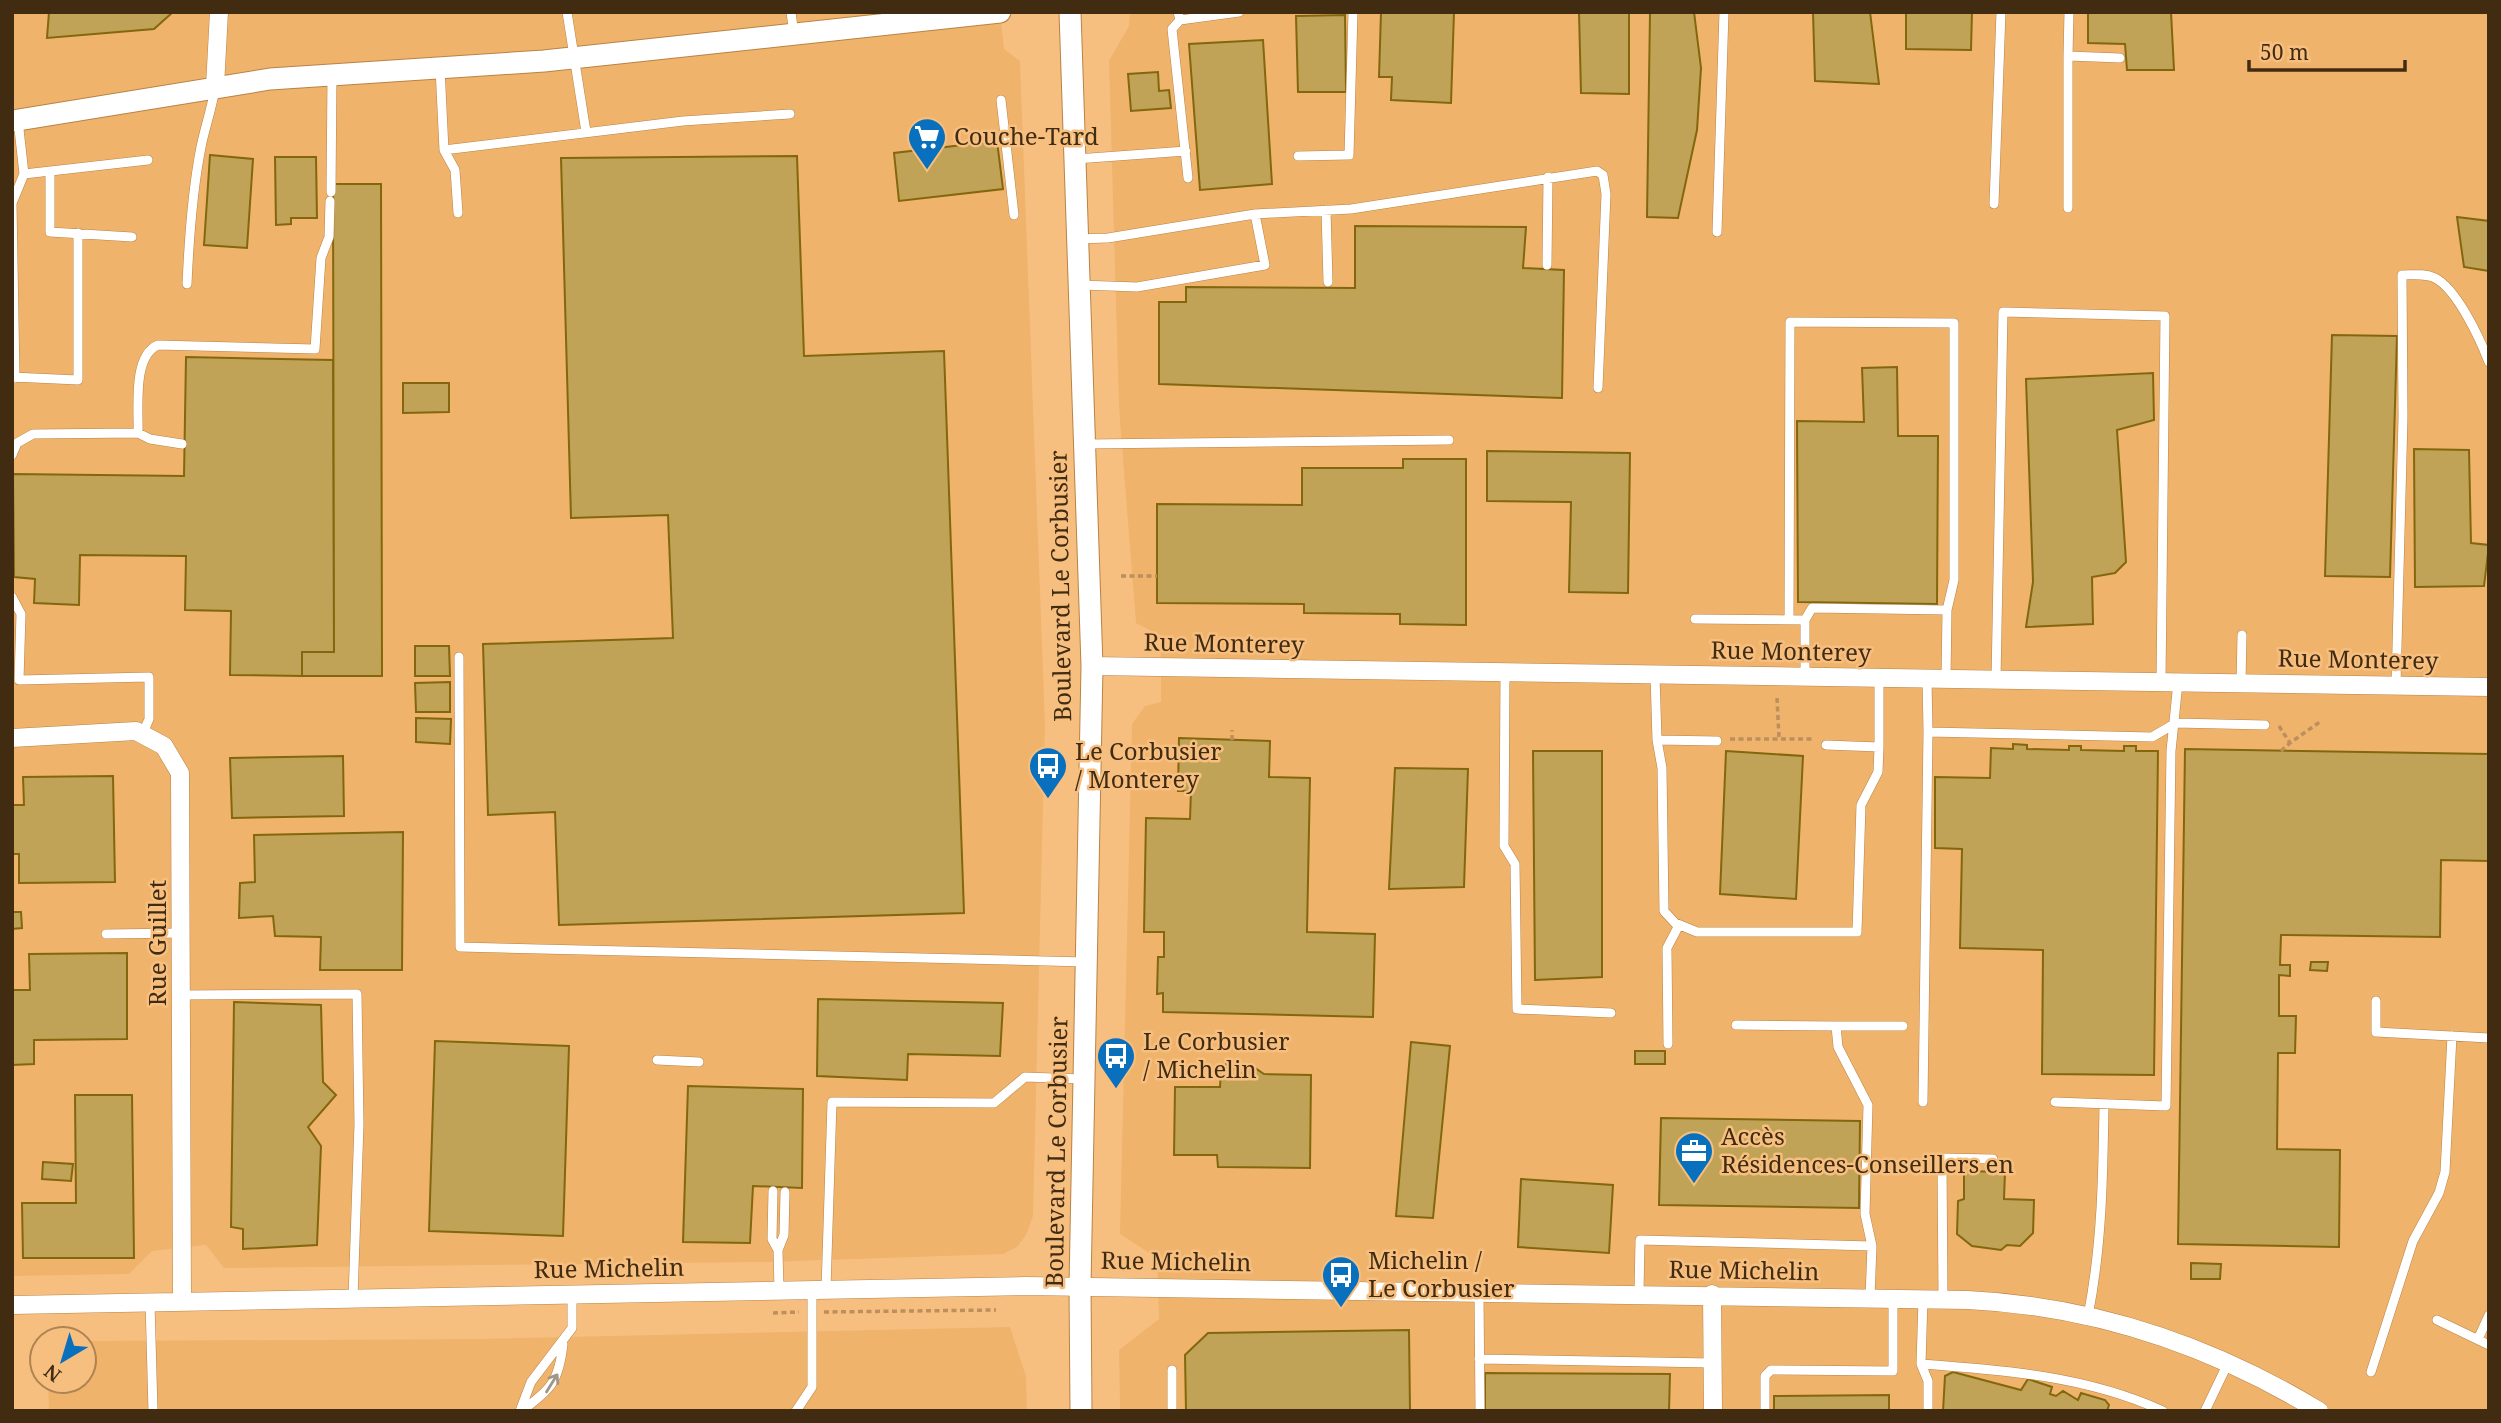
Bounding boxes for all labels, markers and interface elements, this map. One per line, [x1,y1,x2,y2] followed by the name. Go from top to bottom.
[2249,28,2405,72] scale bar
[2260,38,2309,66] text: 50 m
[906,116,948,171] supermarket icon: Couche-Tard
[954,119,1099,152] place label: Couche-Tard
[1041,450,1078,722] street label: Boulevard Le Corbusier
[1143,625,1305,660] street label: Rue Monterey
[1710,633,1872,668] street label: Rue Monterey
[2277,641,2439,676] street label: Rue Monterey
[1075,734,1222,795] place label: Le Corbusier / Monterey
[1027,745,1069,800] bus stop icon: Le Corbusier / Monterey
[140,880,173,1006] street label: Rue Guillet
[1037,1016,1074,1288] street label: Boulevard Le Corbusier
[1143,1024,1290,1085] place label: Le Corbusier / Michelin
[1095,1035,1137,1090] bus stop icon: Le Corbusier / Michelin
[1721,1119,2014,1180] place label: Accès Résidences-Conseillers en
[1673,1130,1715,1185] office icon: Accès Résidences-Conseillers en
[1100,1243,1252,1278] street label: Rue Michelin
[1368,1243,1515,1304] place label: Michelin / Le Corbusier
[533,1250,685,1285] street label: Rue Michelin
[1668,1252,1820,1287] street label: Rue Michelin
[1320,1254,1362,1309] bus stop icon: Michelin / Le Corbusier
[28,1325,98,1395] north arrow
[39,1359,66,1388] text: N
[545,1374,559,1394] one-way arrow

